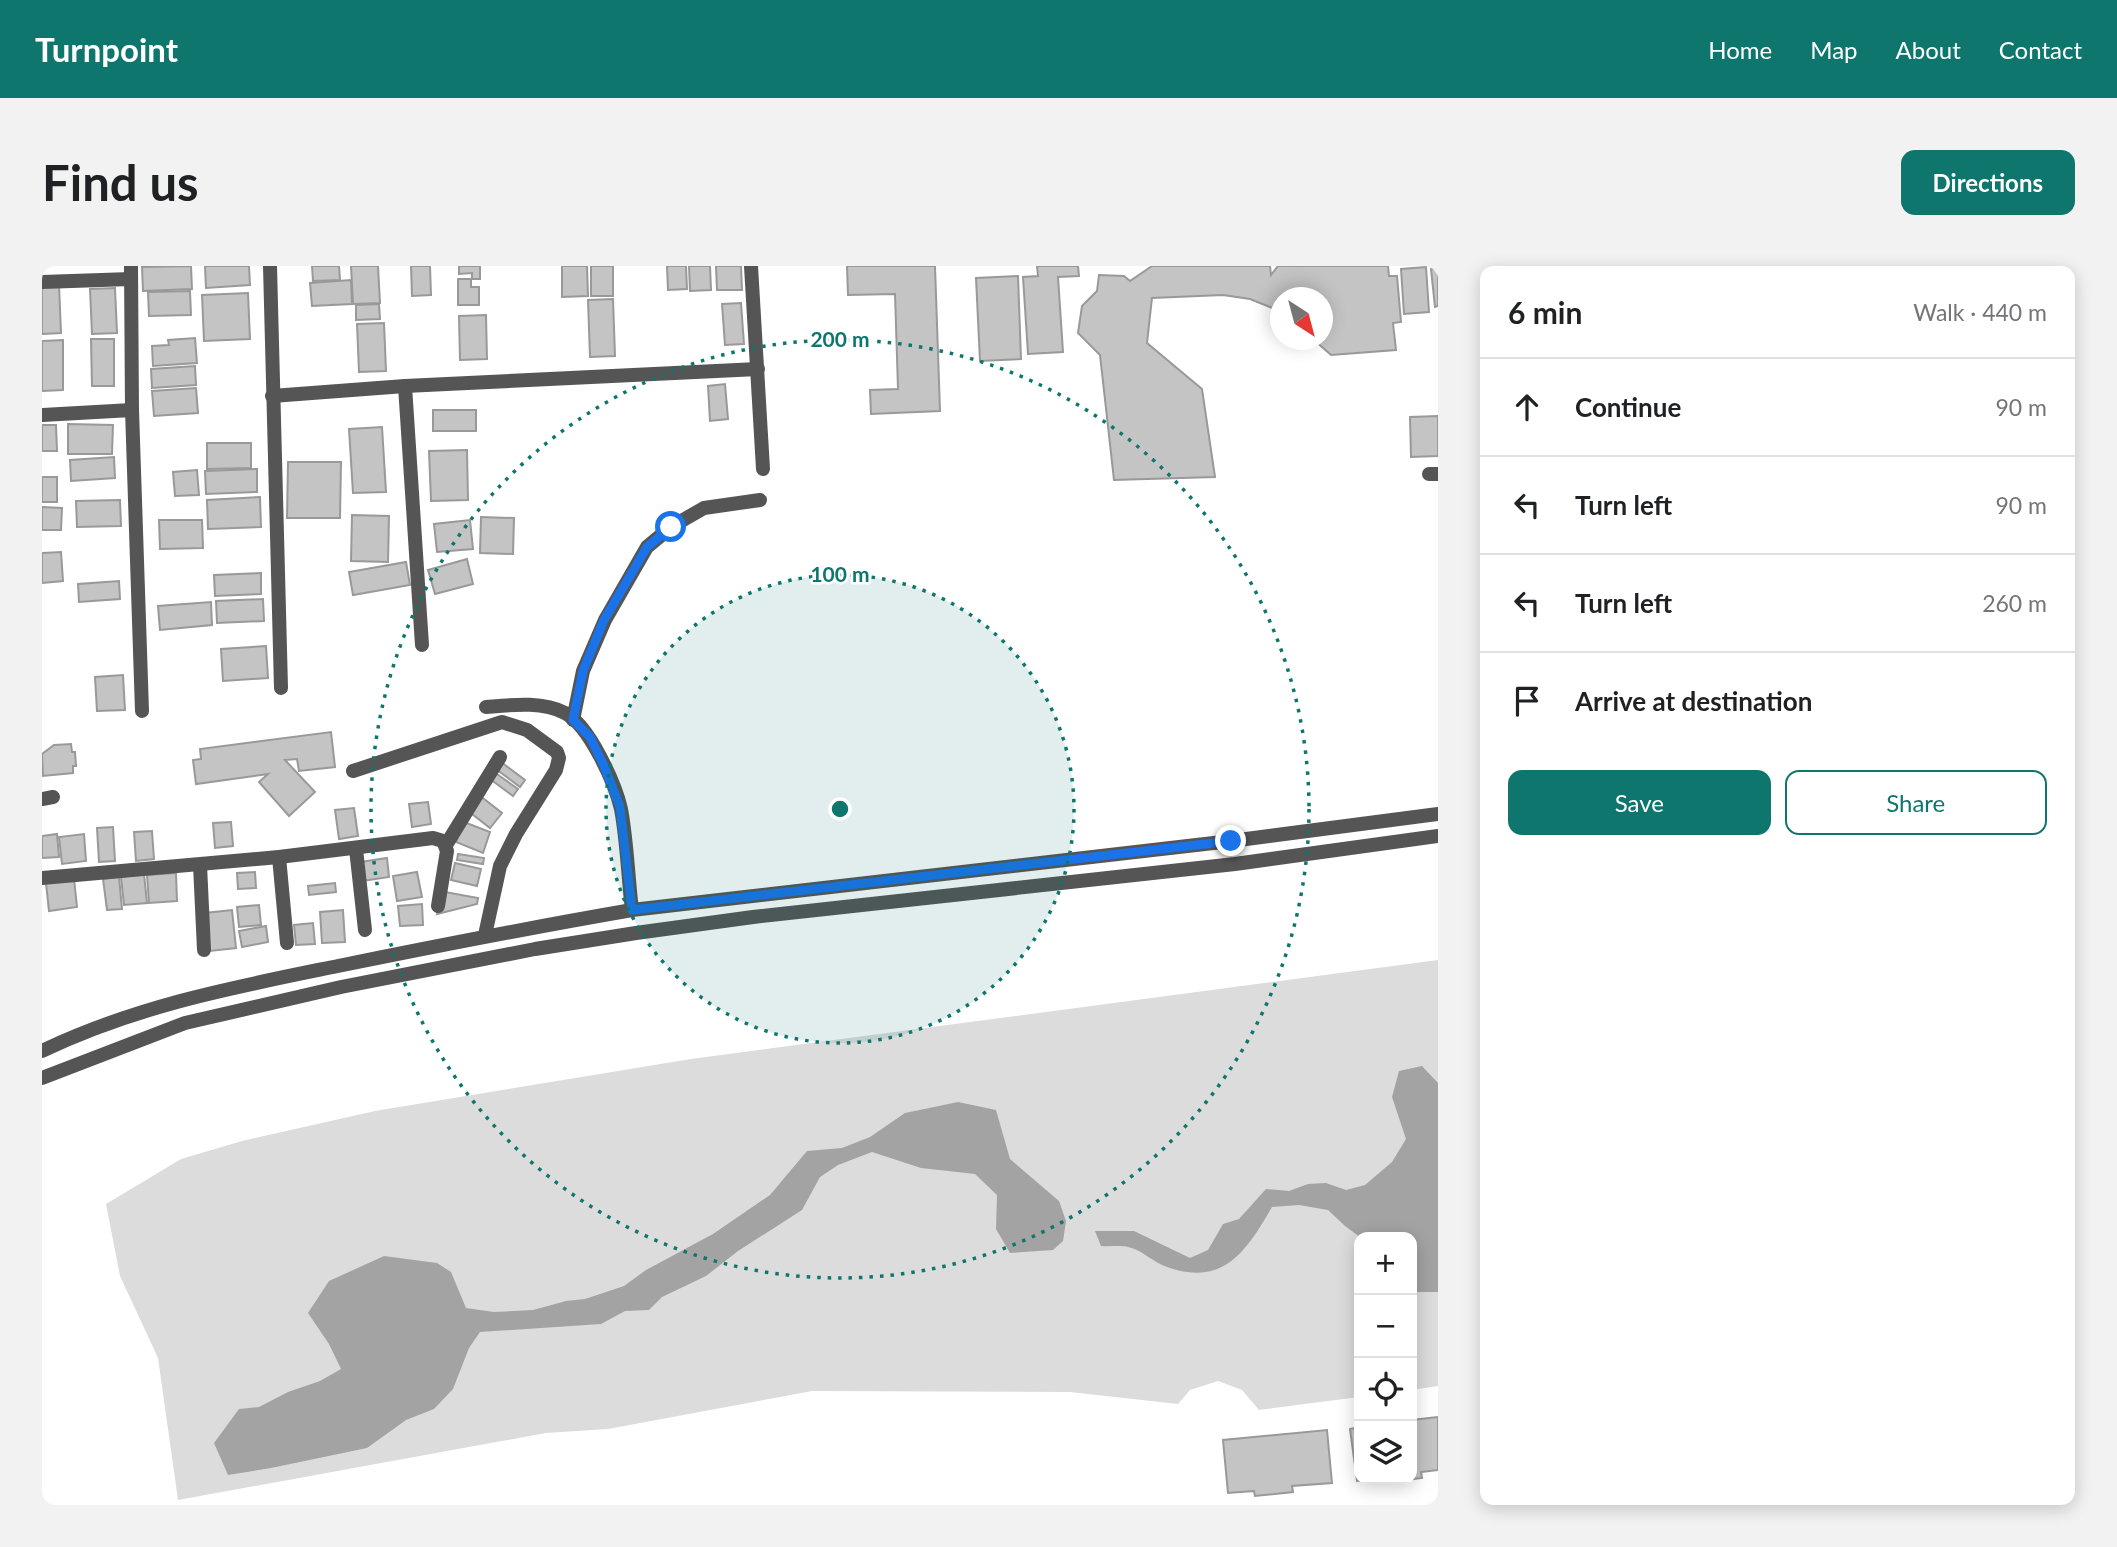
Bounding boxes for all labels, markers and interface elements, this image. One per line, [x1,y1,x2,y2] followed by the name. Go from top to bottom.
[35,29,178,69] text: Turnpoint
[1708,35,1772,64] text: Home
[1810,35,1858,64] text: Map
[1896,35,1961,64] text: About
[1999,35,2082,64] text: Contact
[1901,150,2075,215] button: Directions
[42,153,199,211] text: Find us
[1270,287,1333,350] north arrow
[1508,294,1582,330] text: 6 min
[1913,298,2047,326] text: Walk · 440 m
[810,326,870,351] text: 200 m
[1508,388,1546,426] icon: ahead
[1575,391,1681,423] text: Continue
[1996,393,2047,421] text: 90 m
[1508,486,1546,524] icon: left
[1575,489,1672,521] text: Turn left
[1996,491,2047,519] text: 90 m
[655,511,686,542] route start
[810,561,870,586] text: 100 m
[1508,584,1546,622] icon: left
[1575,587,1672,619] text: Turn left
[1982,589,2047,617] text: 260 m
[1508,682,1546,720] icon: arrive
[1575,685,1812,717] text: Arrive at destination
[1508,770,1771,835] button: Save
[1785,770,2047,835] button: Share
[828,797,852,821] centre of rings
[1215,825,1246,856] route end
[1354,1232,1417,1484] map controls
[1354,1232,1417,1295] button: +
[1354,1295,1417,1358] button: −
[1354,1358,1417,1421] button: locate
[1354,1421,1417,1484] button: layers

